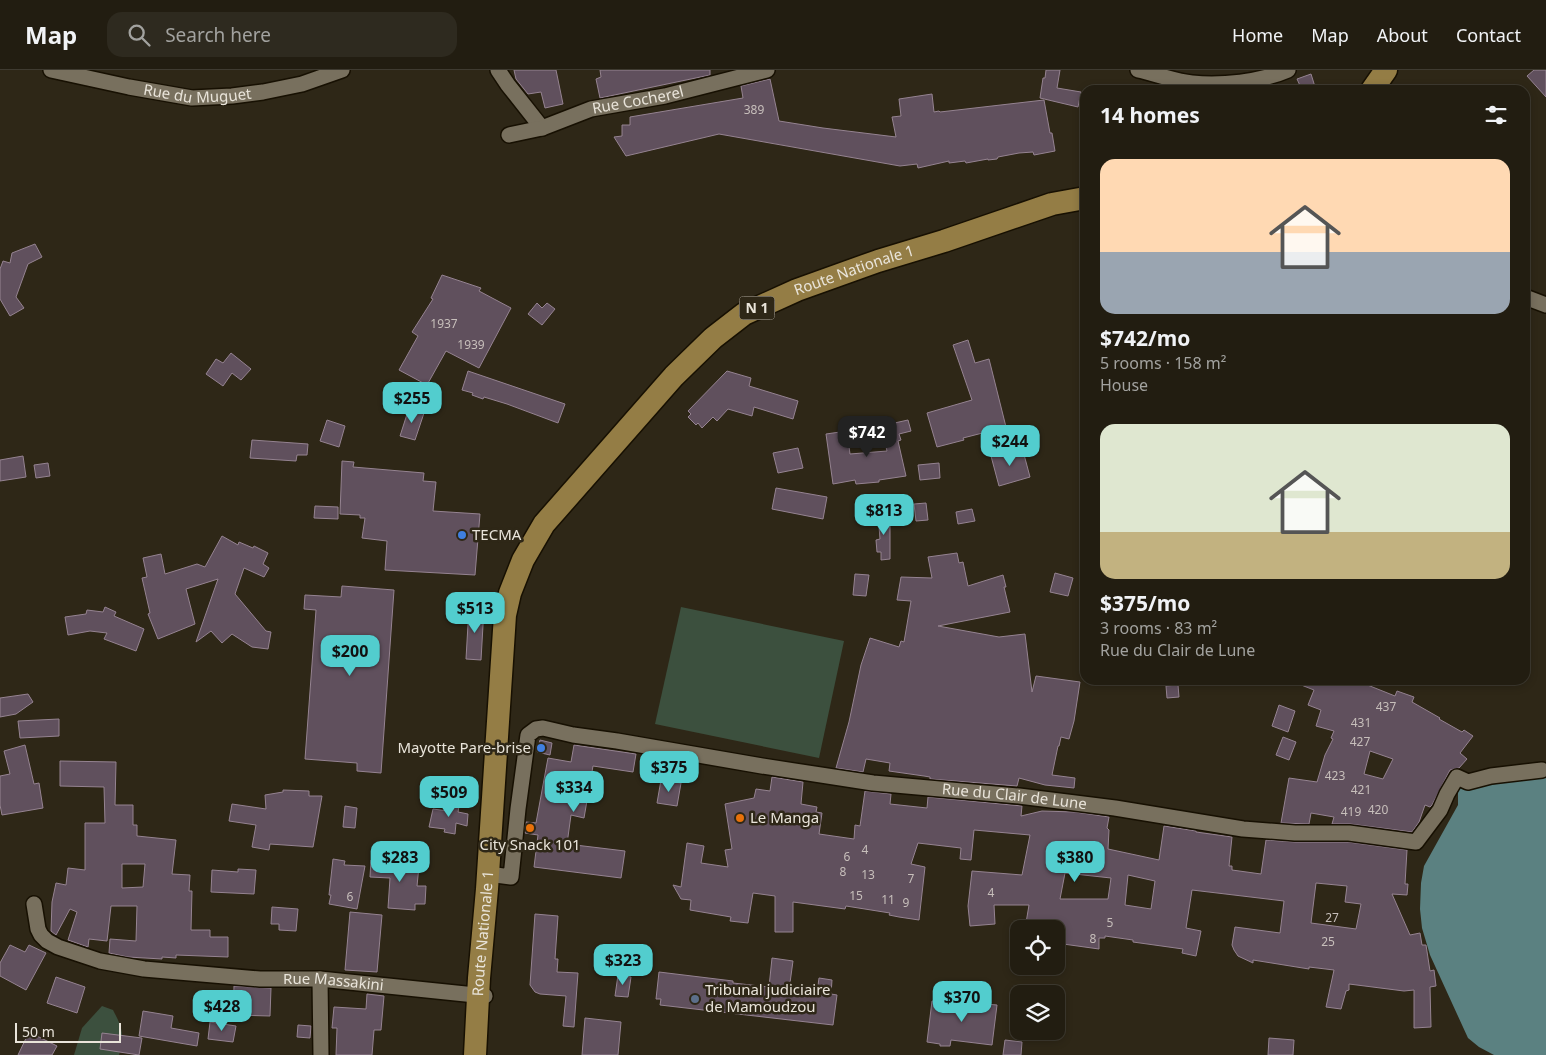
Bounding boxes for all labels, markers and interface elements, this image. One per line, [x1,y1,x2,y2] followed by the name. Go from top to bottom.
[107,12,457,57] search box
[25,18,77,51] text: Map
[125,21,153,49] icon: search
[165,22,271,48] text: Search here
[1232,23,1283,47] text: Home
[1311,23,1349,47] text: Map
[1377,23,1428,47] text: About
[1456,23,1521,47] text: Contact
[142,79,253,107] street label: Rue du Muguet
[590,81,686,118] street label: Rue Cocherel
[744,101,764,118] house number: 389
[1100,101,1200,129] text: 14 homes
[1482,101,1510,129] icon: filters
[1260,192,1350,282] icon: home
[791,240,917,299] street label: Route Nationale 1
[740,297,774,320] road number: N 1
[430,315,458,332] house number: 1937
[1100,324,1190,352] text: $742/mo
[457,336,485,353] house number: 1939
[1100,352,1226,374] text: 5 rooms · 158 m²
[1100,374,1148,396] text: House
[382,382,442,424] pin: $255
[394,387,430,409] text: $255
[837,416,897,458] pin: $742
[849,421,885,443] text: $742
[980,424,1040,467] pin: $244
[992,430,1028,452] text: $244
[1260,457,1350,547] icon: home
[854,494,914,536] pin: $813
[866,499,902,521] text: $813
[472,524,522,544] place label: TECMA
[456,529,468,541] marker: TECMA
[1100,589,1190,617] text: $375/mo
[445,592,505,634] pin: $513
[457,597,493,619] text: $513
[1100,617,1217,639] text: 3 rooms · 83 m²
[320,634,380,677] pin: $200
[1100,639,1255,661] text: Rue du Clair de Lune
[332,640,368,662] text: $200
[1376,698,1396,715] house number: 437
[1351,714,1371,731] house number: 431
[1350,733,1370,750] house number: 427
[397,737,531,757] place label: Mayotte Pare-brise
[535,742,547,754] marker: Mayotte Pare-brise
[639,750,699,793] pin: $375
[651,756,687,778] text: $375
[1325,767,1345,784] house number: 423
[544,770,604,813] pin: $334
[419,776,479,818] pin: $509
[556,776,592,798] text: $334
[941,778,1088,813] street label: Rue du Clair de Lune
[431,781,467,803] text: $509
[1351,781,1371,798] house number: 421
[1368,801,1388,818] house number: 420
[1341,803,1361,820] house number: 419
[750,807,819,827] place label: Le Manga
[734,812,746,824] marker: Le Manga
[524,822,536,834] marker: City Snack 101
[479,834,581,854] place label: City Snack 101
[370,840,430,883] pin: $283
[1045,840,1105,883] pin: $380
[862,841,869,858] house number: 4
[382,846,418,868] text: $283
[1057,846,1093,868] text: $380
[844,848,851,865] house number: 6
[840,863,847,880] house number: 8
[861,866,875,883] house number: 13
[467,870,497,997] street label: Route Nationale 1
[908,870,915,887] house number: 7
[988,884,995,901] house number: 4
[849,887,863,904] house number: 15
[347,888,354,905] house number: 6
[881,891,895,908] house number: 11
[903,894,910,911] house number: 9
[1325,909,1339,926] house number: 27
[1107,914,1114,931] house number: 5
[1010,920,1065,1040] map controls
[1010,920,1065,975] button: locate
[1090,930,1097,947] house number: 8
[1321,933,1335,950] house number: 25
[593,944,653,986] pin: $323
[605,949,641,971] text: $323
[283,967,385,995] street label: Rue Massakini
[705,979,831,1016] place label: Tribunal judiciaire de Mamoudzou
[932,980,992,1023] pin: $370
[1010,985,1065,1040] button: layers
[944,986,980,1008] text: $370
[192,990,252,1032] pin: $428
[689,993,701,1005] marker: Tribunal judiciaire de Mamoudzou
[204,995,240,1017] text: $428
[15,1020,121,1043] scale bar
[22,1022,55,1041] text: 50 m

